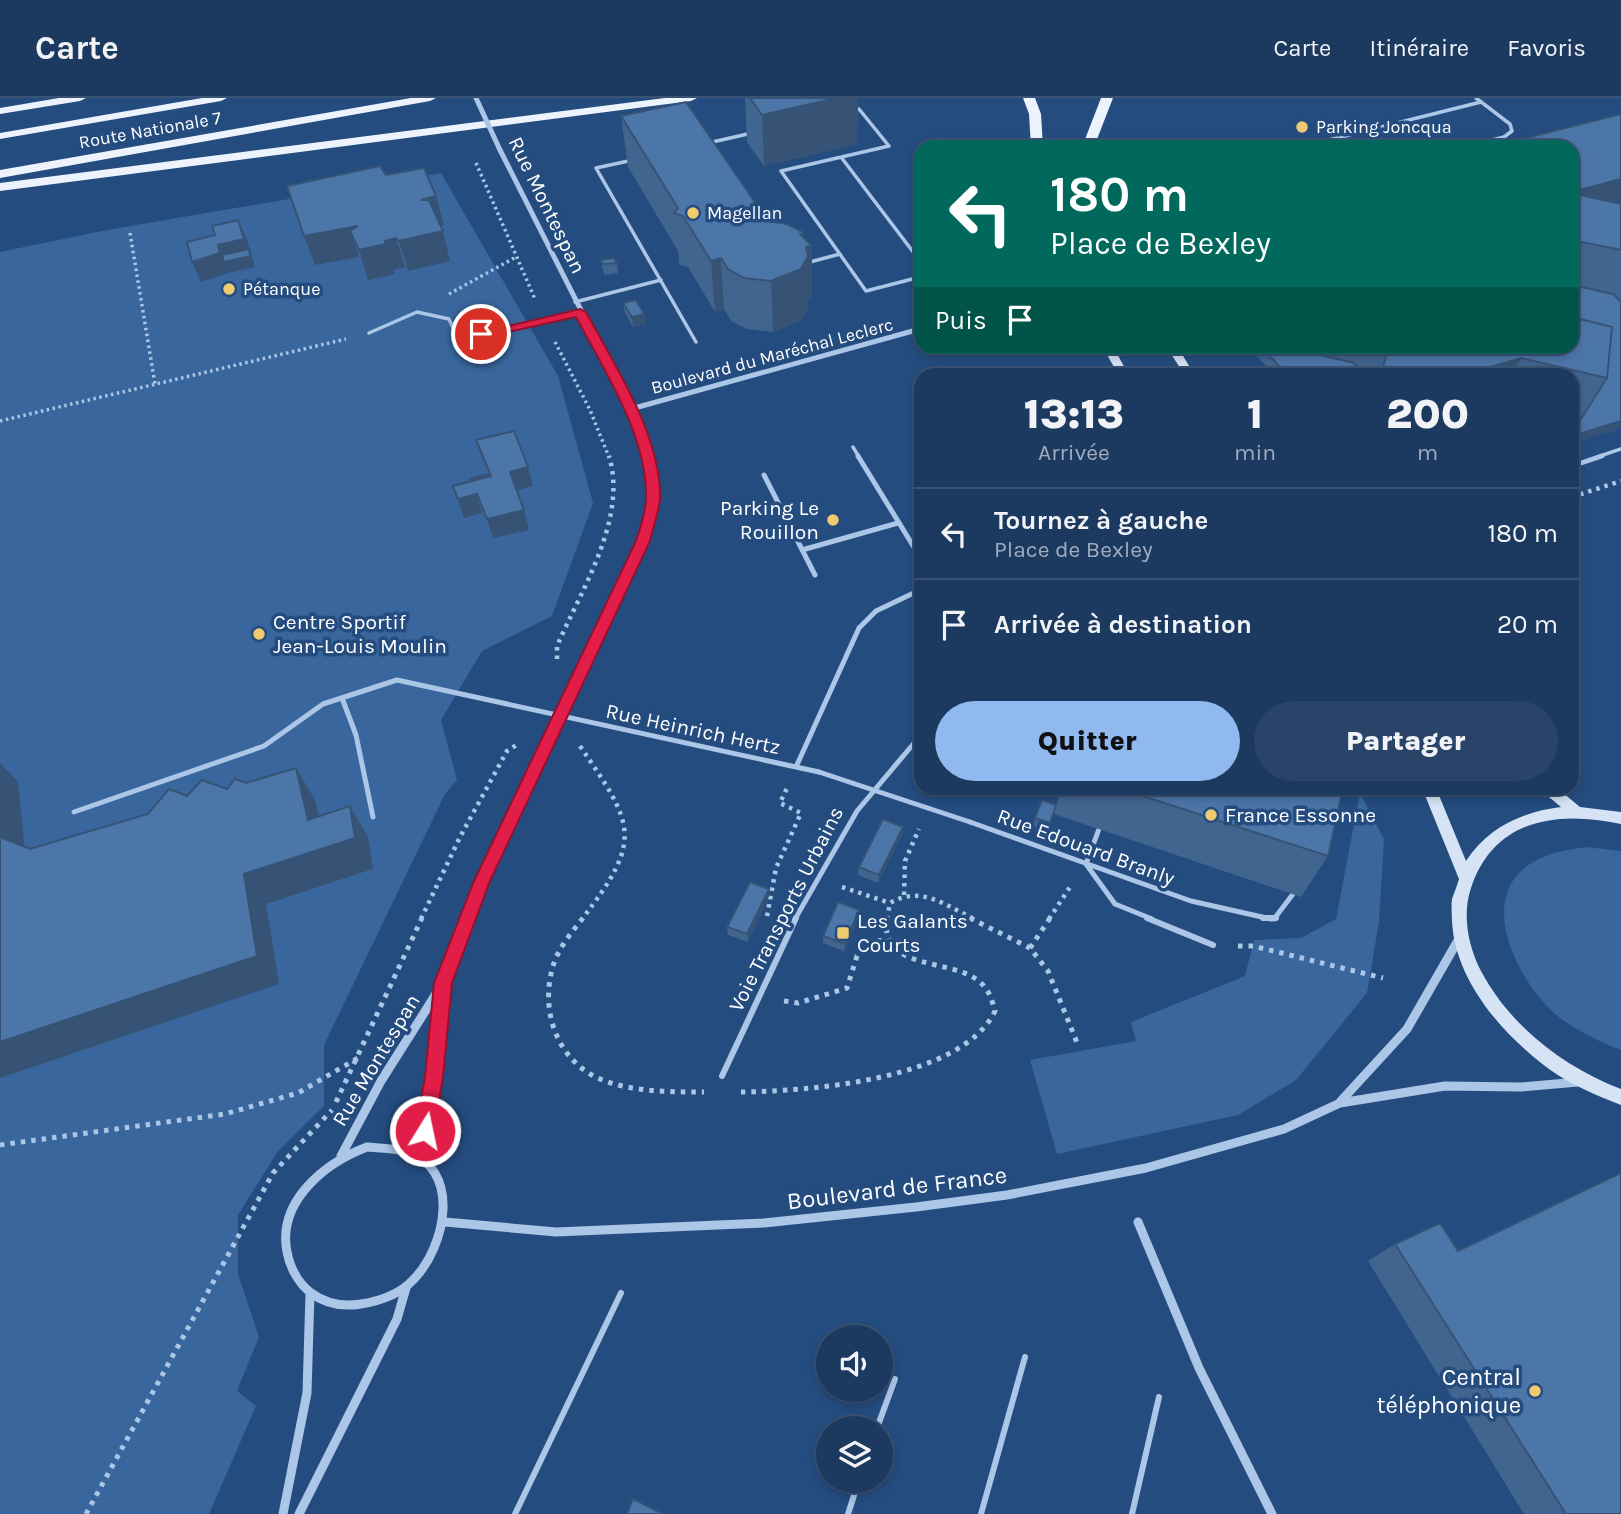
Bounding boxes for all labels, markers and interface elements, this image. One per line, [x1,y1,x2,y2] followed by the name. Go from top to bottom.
[35,29,119,67] text: Carte
[1273,34,1331,62] text: Carte
[1369,34,1469,62] text: Itinéraire
[1507,34,1586,62] text: Favoris
[77,107,223,153] street label: Route Nationale 7
[1316,116,1452,138] place label: Parking Joncqua
[1294,119,1310,135] marker: Parking Joncqua
[503,133,591,277] street label: Rue Montespan
[1050,166,1189,223] text: 180 m
[935,168,1026,259] icon: left
[707,202,782,224] place label: Magellan
[685,205,701,221] marker: Magellan
[1050,225,1271,262] text: Place de Bexley
[243,278,320,300] place label: Pétanque
[221,281,237,297] marker: Pétanque
[1001,301,1039,339] icon: arrive
[451,304,511,364] pin
[935,305,987,336] text: Puis
[649,313,895,399] street label: Boulevard du Maréchal Leclerc
[462,315,500,353] icon: arrive
[1024,389,1124,439] text: 13:13
[1247,389,1263,439] text: 1
[1386,389,1469,439] text: 200
[1038,439,1110,466] text: Arrivée
[1234,439,1276,466] text: min
[1417,439,1438,466] text: m
[720,496,819,544] place label: Parking Le Rouillon
[994,505,1208,536] text: Tournez à gauche
[825,512,841,528] marker: Parking Le Rouillon
[935,515,973,553] icon: left
[1488,518,1558,549] text: 180 m
[994,536,1153,563] text: Place de Bexley
[935,606,973,644] icon: arrive
[994,609,1252,640] text: Arrivée à destination
[1497,609,1558,640] text: 20 m
[273,610,447,658] place label: Centre Sportif Jean-Louis Moulin
[251,626,267,642] marker: Centre Sportif Jean-Louis Moulin
[604,699,782,759] street label: Rue Heinrich Hertz
[935,701,1240,781] button: Quitter
[1254,701,1558,781] button: Partager
[724,802,848,1016] street label: Voie Transports Urbains
[1225,803,1376,827] place label: France Essonne
[994,804,1178,890] street label: Rue Edouard Branly
[1203,807,1219,823] marker: France Essonne
[857,909,968,957] place label: Les Galants Courts
[835,925,851,941] marker: Les Galants Courts
[327,990,425,1130] street label: Rue Montespan
[388,1094,462,1168] position arrow
[785,1161,1009,1215] street label: Boulevard de France
[816,1325,893,1493] map controls
[816,1325,893,1402] button: sound
[1376,1363,1521,1419] place label: Central téléphonique
[1527,1383,1543,1399] marker: Central téléphonique
[816,1416,893,1493] button: layers

